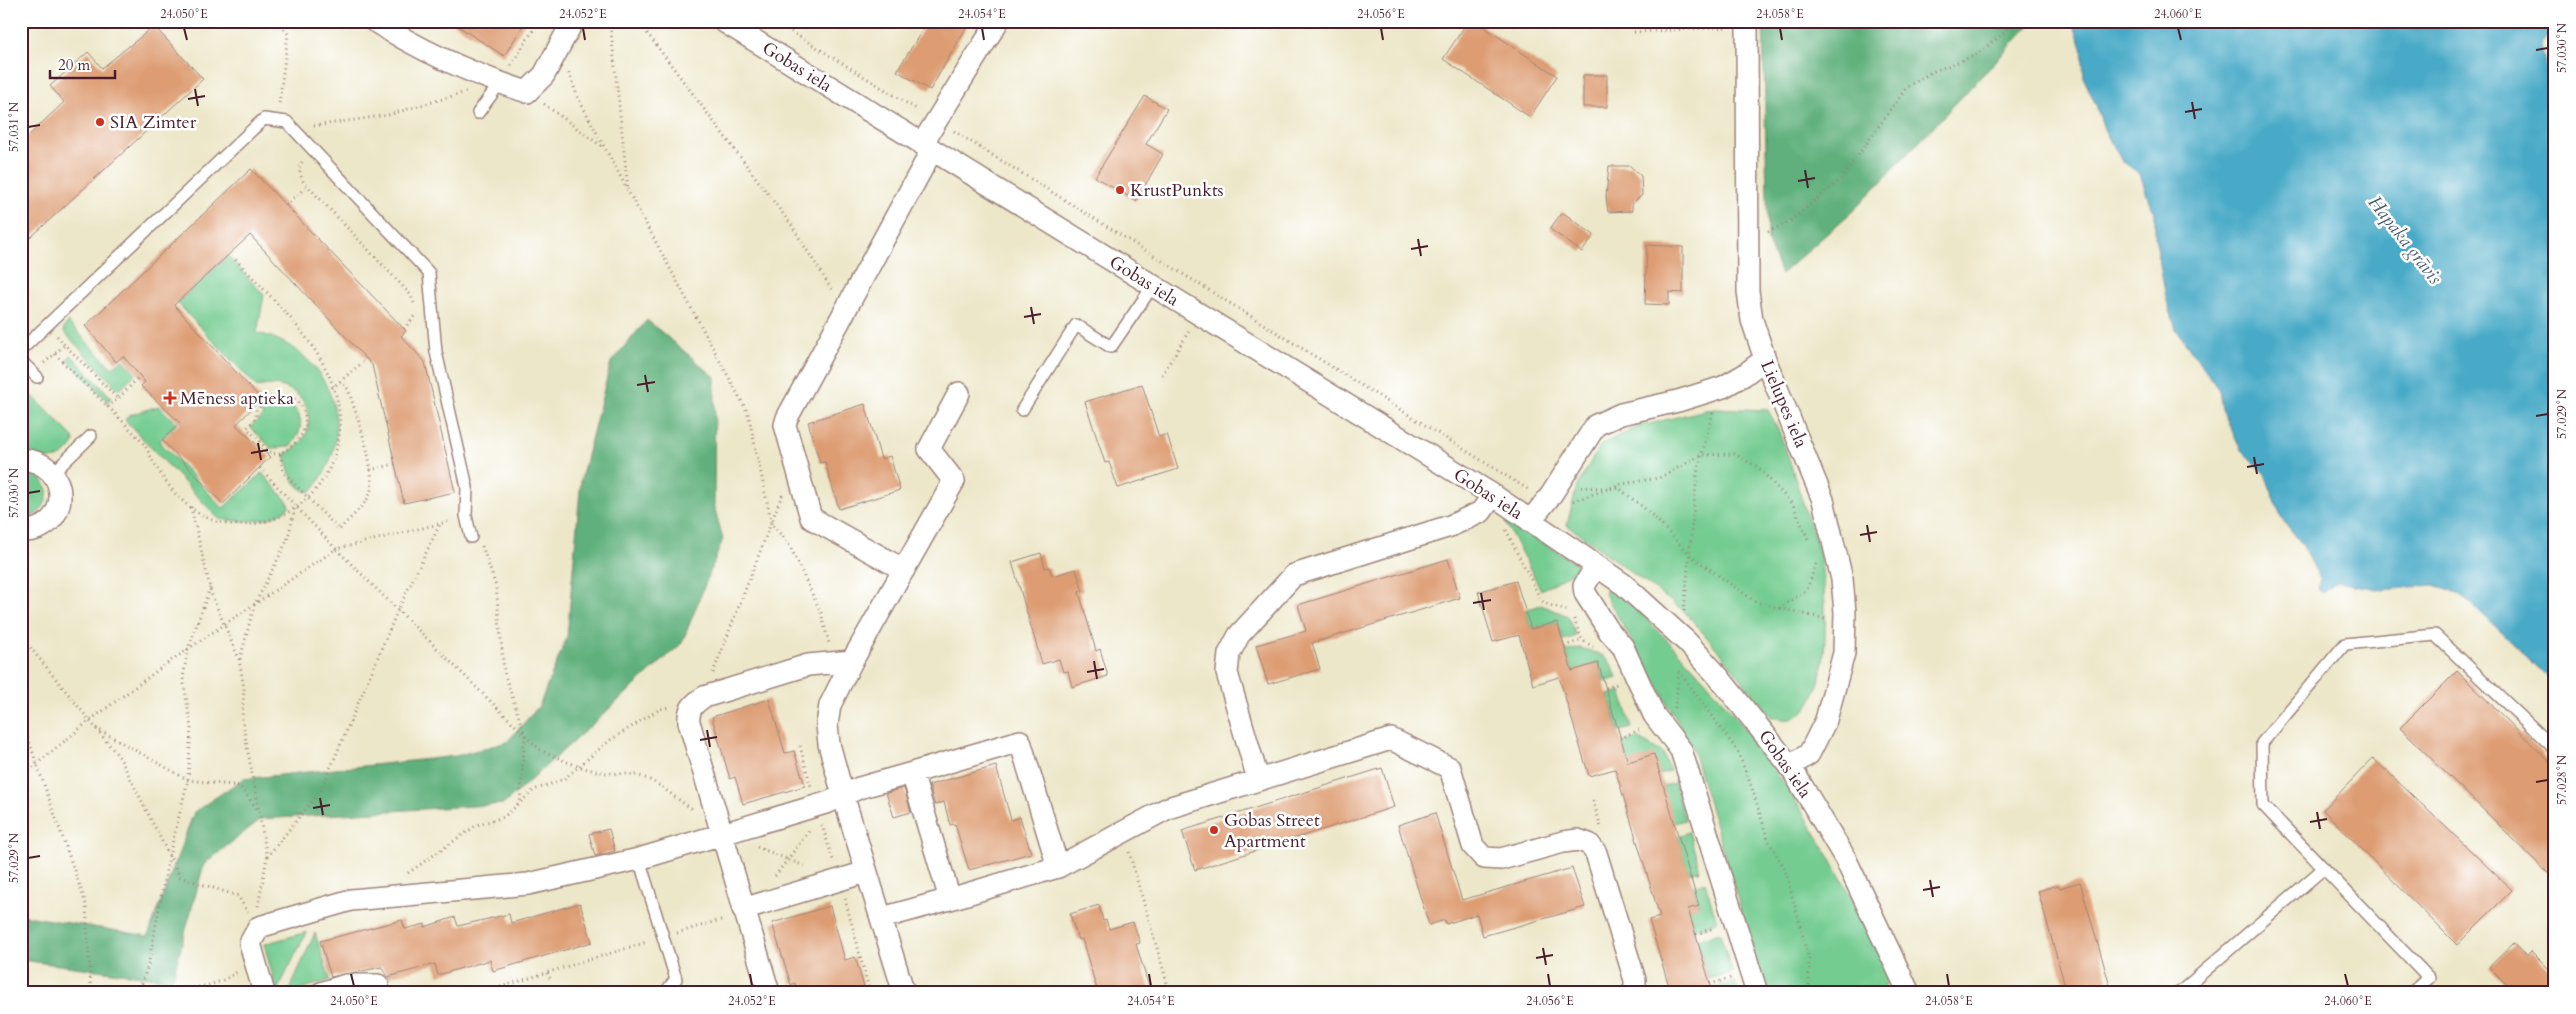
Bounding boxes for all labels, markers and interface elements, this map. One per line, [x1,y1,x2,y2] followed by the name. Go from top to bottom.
[160,6,208,22] text: 24.050°E
[559,6,607,22] text: 24.052°E
[958,6,1006,22] text: 24.054°E
[1357,6,1405,22] text: 24.056°E
[1756,6,1804,22] text: 24.058°E
[2154,6,2202,22] text: 24.060°E
[2554,22,2570,73] text: 57.030°N
[757,36,837,98] street label: Gobas iela
[50,48,115,80] scale bar
[58,55,90,75] text: 20 m
[6,101,22,152] text: 57.031°N
[110,110,197,135] place label: SIA Zimter
[94,116,106,128] marker: SIA Zimter
[1130,178,1224,203] place label: KrustPunkts
[1114,184,1126,196] marker: KrustPunkts
[2362,190,2448,290] water label: Hapaka grāvis
[1104,250,1184,312] street label: Gobas iela
[1754,356,1814,452] street label: Lielupes iela
[180,386,294,411] place label: Mēness aptieka
[2554,388,2570,439] text: 57.029°N
[164,392,176,404] marker: Mēness aptieka
[1449,462,1528,526] street label: Gobas iela
[6,467,22,518] text: 57.030°N
[1752,725,1818,803] street label: Gobas iela
[2554,754,2570,805] text: 57.028°N
[1224,808,1320,854] place label: Gobas Street Apartment
[1208,824,1220,836] marker: Gobas Street Apartment
[6,832,22,883] text: 57.029°N
[330,993,378,1009] text: 24.050°E
[728,993,776,1009] text: 24.052°E
[1127,993,1175,1009] text: 24.054°E
[1526,993,1574,1009] text: 24.056°E
[1925,993,1973,1009] text: 24.058°E
[2324,993,2372,1009] text: 24.060°E

